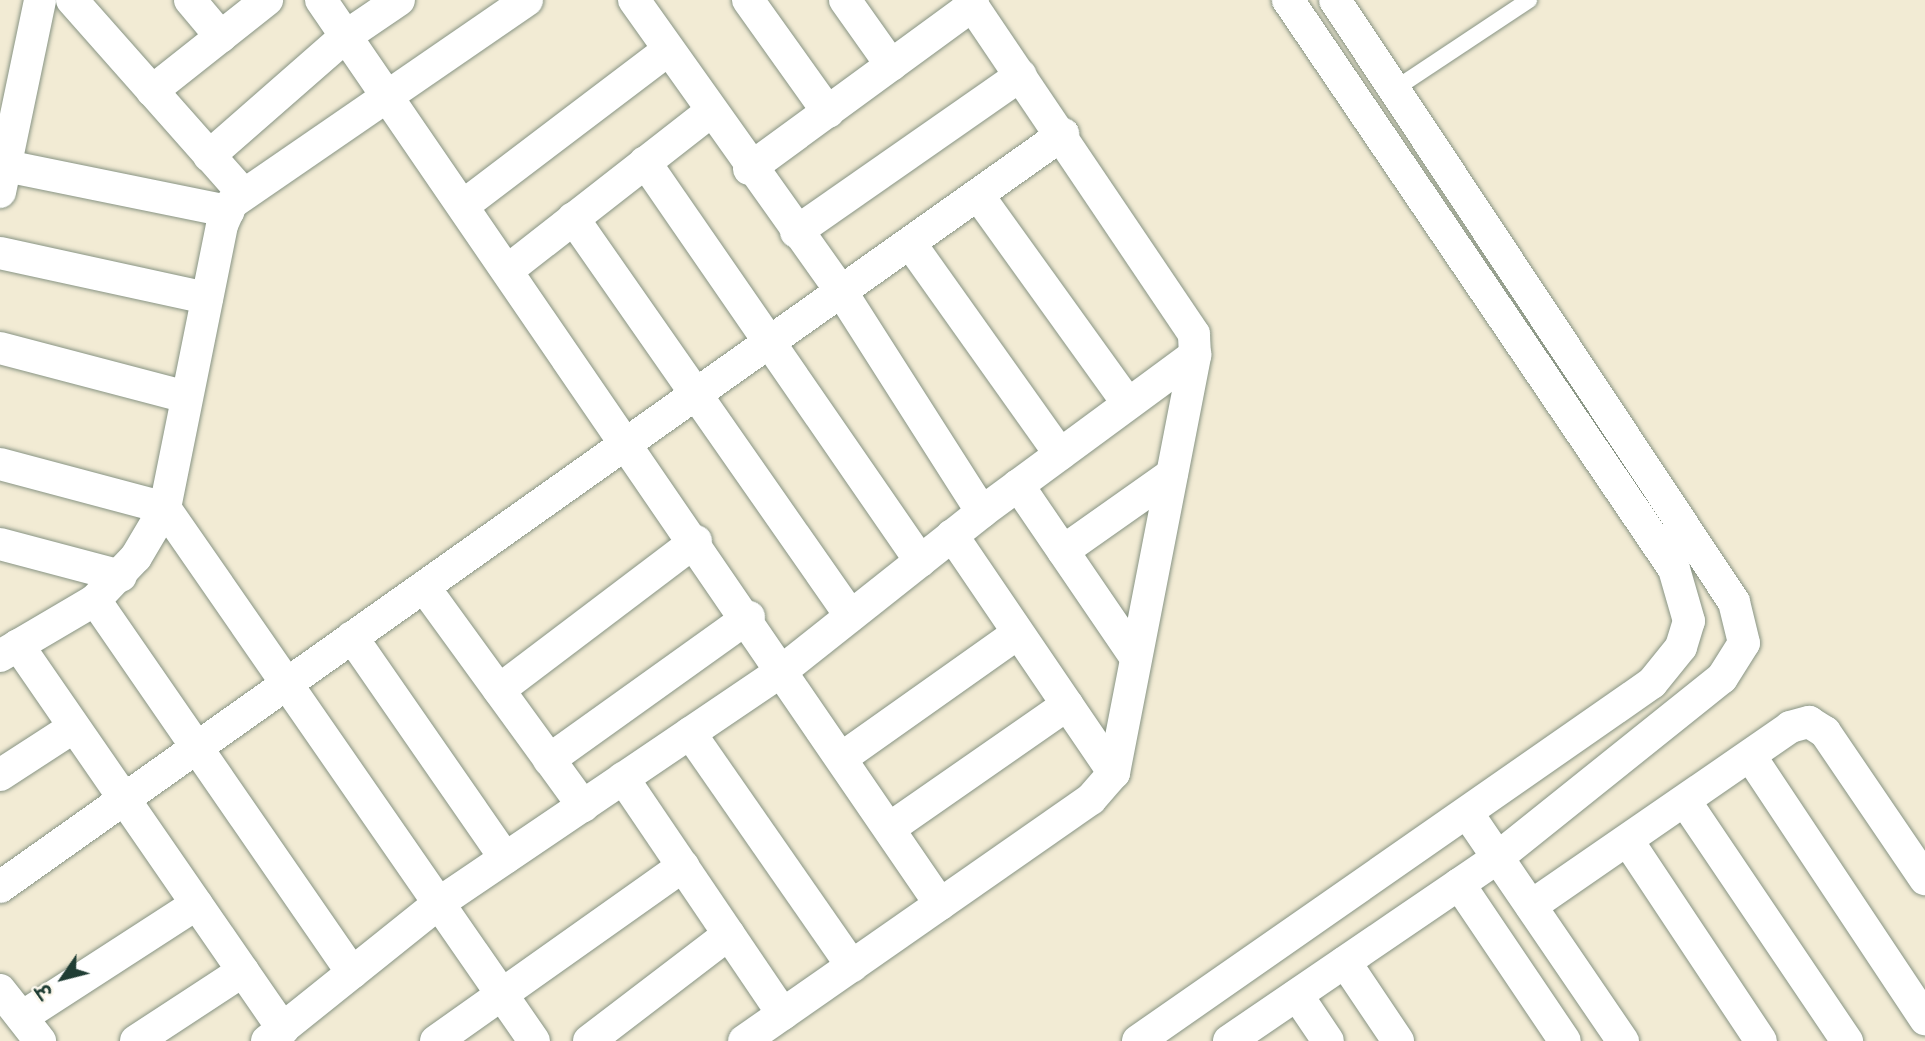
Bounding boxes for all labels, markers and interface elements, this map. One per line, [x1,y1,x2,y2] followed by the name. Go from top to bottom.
[28,943,98,1013] north arrow
[32,979,58,1002] text: उ

